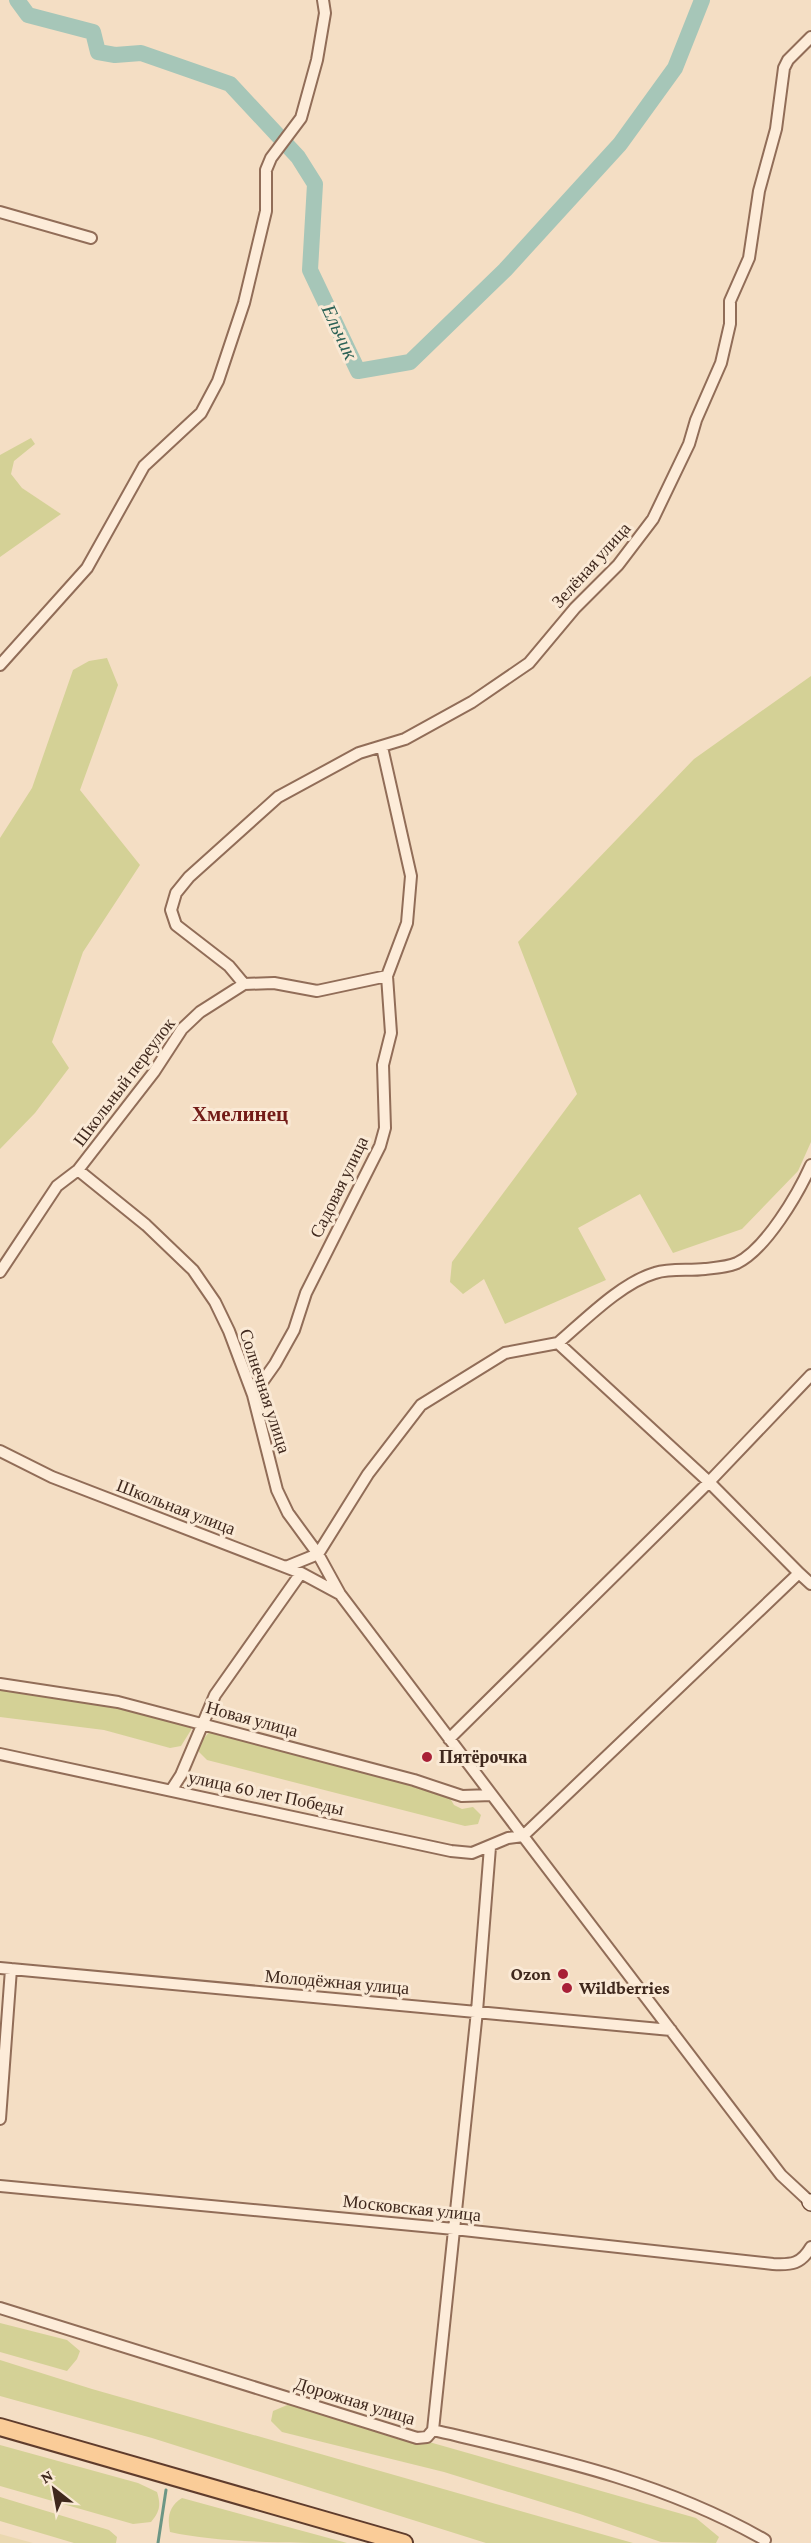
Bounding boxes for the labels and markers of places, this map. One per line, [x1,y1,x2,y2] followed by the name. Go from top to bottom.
[439,1747,527,1767] place label: Пятёрочка
[420,1750,434,1764] marker: Пятёрочка
[511,1964,552,1984] place label: Ozon
[556,1967,570,1981] marker: Ozon
[578,1978,670,1998] place label: Wildberries
[560,1981,574,1995] marker: Wildberries

